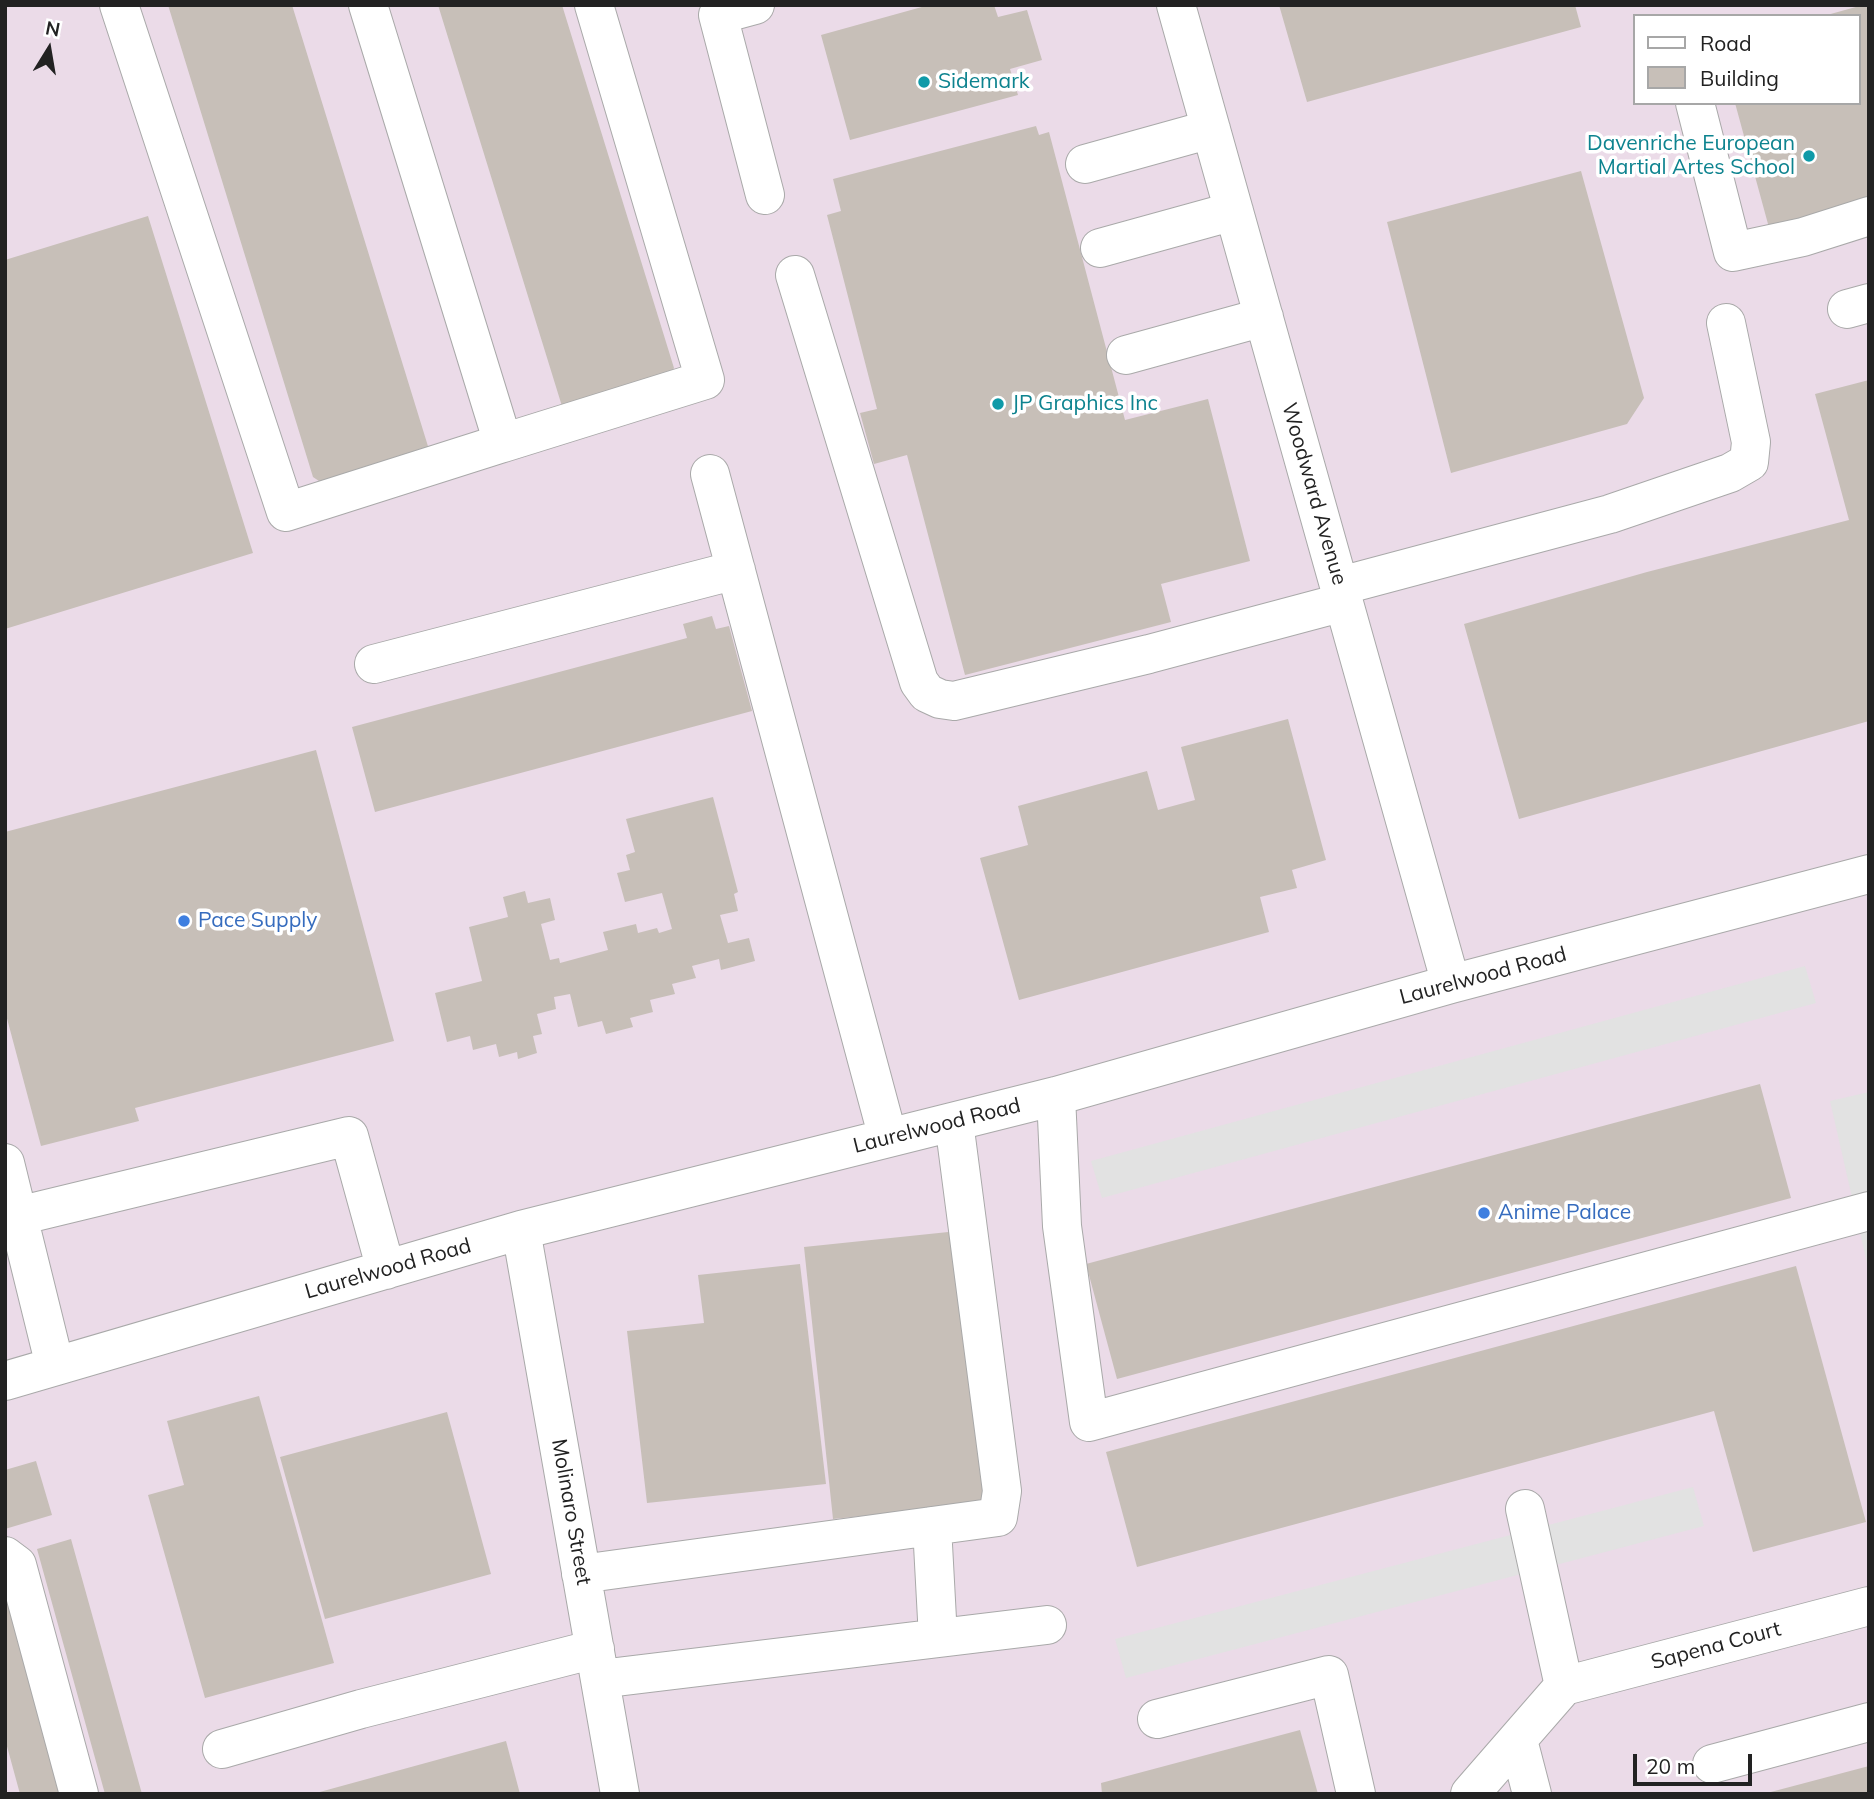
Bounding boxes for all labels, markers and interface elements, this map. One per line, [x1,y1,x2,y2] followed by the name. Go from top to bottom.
[14,14,84,84] north arrow
[1632,14,1860,105] legend
[44,15,62,42] text: N
[1700,30,1751,56] text: Road
[1700,65,1779,91] text: Building
[938,69,1030,95] place label: Sidemark
[916,74,932,90] marker: Sidemark
[1587,131,1795,181] place label: Davenriche European Martial Artes School
[1801,148,1817,164] marker: Davenriche European Martial Artes School
[1012,391,1158,417] place label: JP Graphics Inc
[990,396,1006,412] marker: JP Graphics Inc
[1276,400,1352,588] street label: Woodward Avenue
[198,908,317,934] place label: Pace Supply
[176,913,192,929] marker: Pace Supply
[1397,942,1569,1010] street label: Laurelwood Road
[851,1093,1023,1159] street label: Laurelwood Road
[1498,1200,1631,1226] place label: Anime Palace
[1476,1205,1492,1221] marker: Anime Palace
[302,1233,474,1305] street label: Laurelwood Road
[546,1437,596,1587] street label: Molinaro Street
[1648,1617,1784,1675] street label: Sapena Court
[1636,1740,1755,1784] scale bar
[1646,1753,1695,1779] text: 20 m

